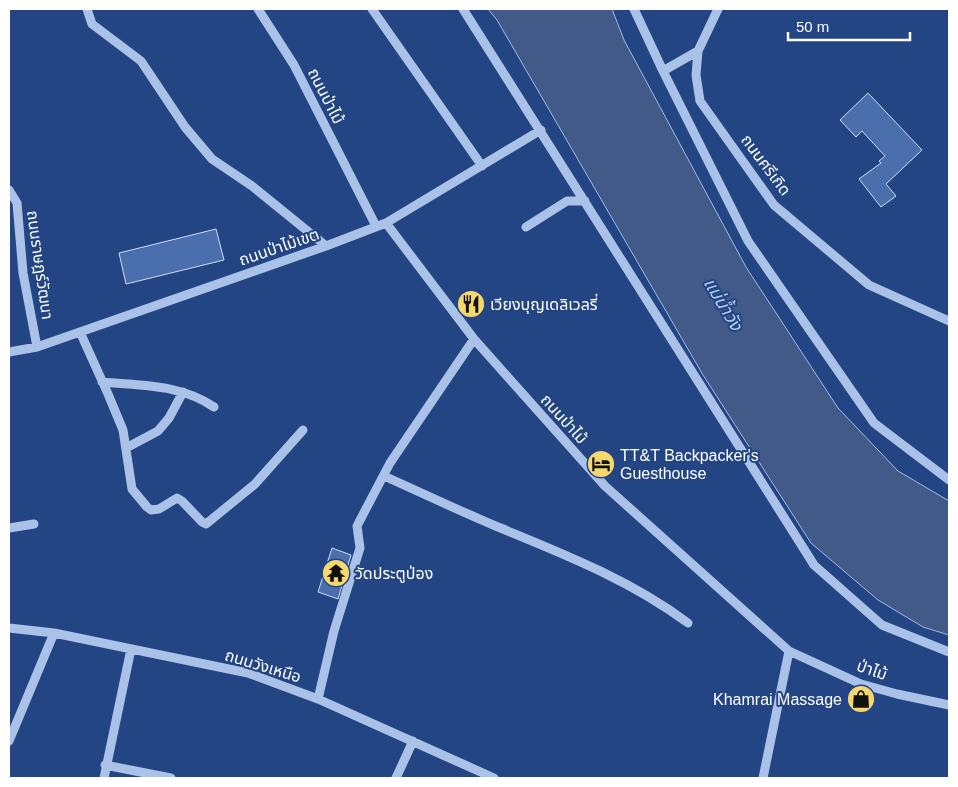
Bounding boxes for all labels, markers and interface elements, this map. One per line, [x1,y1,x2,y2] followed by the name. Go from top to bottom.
[788,10,910,42] scale bar
[796,18,829,35] text: 50 m
[305,65,347,127] street label: ถนนป่าไม้
[738,131,794,199] street label: ถนนศรีเกิด
[24,209,56,321] street label: ถนนราษฎร์วัฒนา
[237,225,321,269] street label: ถนนป่าไม้เขต
[699,272,750,335] water label: แม่น้ำวัง
[456,289,486,319] restaurant icon: เวียงบุญเดลิเวลรี่
[490,293,598,314] place label: เวียงบุญเดลิเวลรี่
[538,391,591,447] street label: ถนนป่าไม้
[620,447,759,482] place label: TT&T Backpacker's Guesthouse
[586,449,616,479] hotel icon: TT&T Backpacker's Guesthouse
[321,558,351,588] temple icon: วัดประตูป่อง
[355,565,433,583] place label: วัดประตูป่อง
[223,646,303,686] street label: ถนนวังเหนือ
[855,657,889,683] street label: ป่าไม้
[846,684,876,714] shop icon: Khamrai Massage
[713,691,842,708] place label: Khamrai Massage

